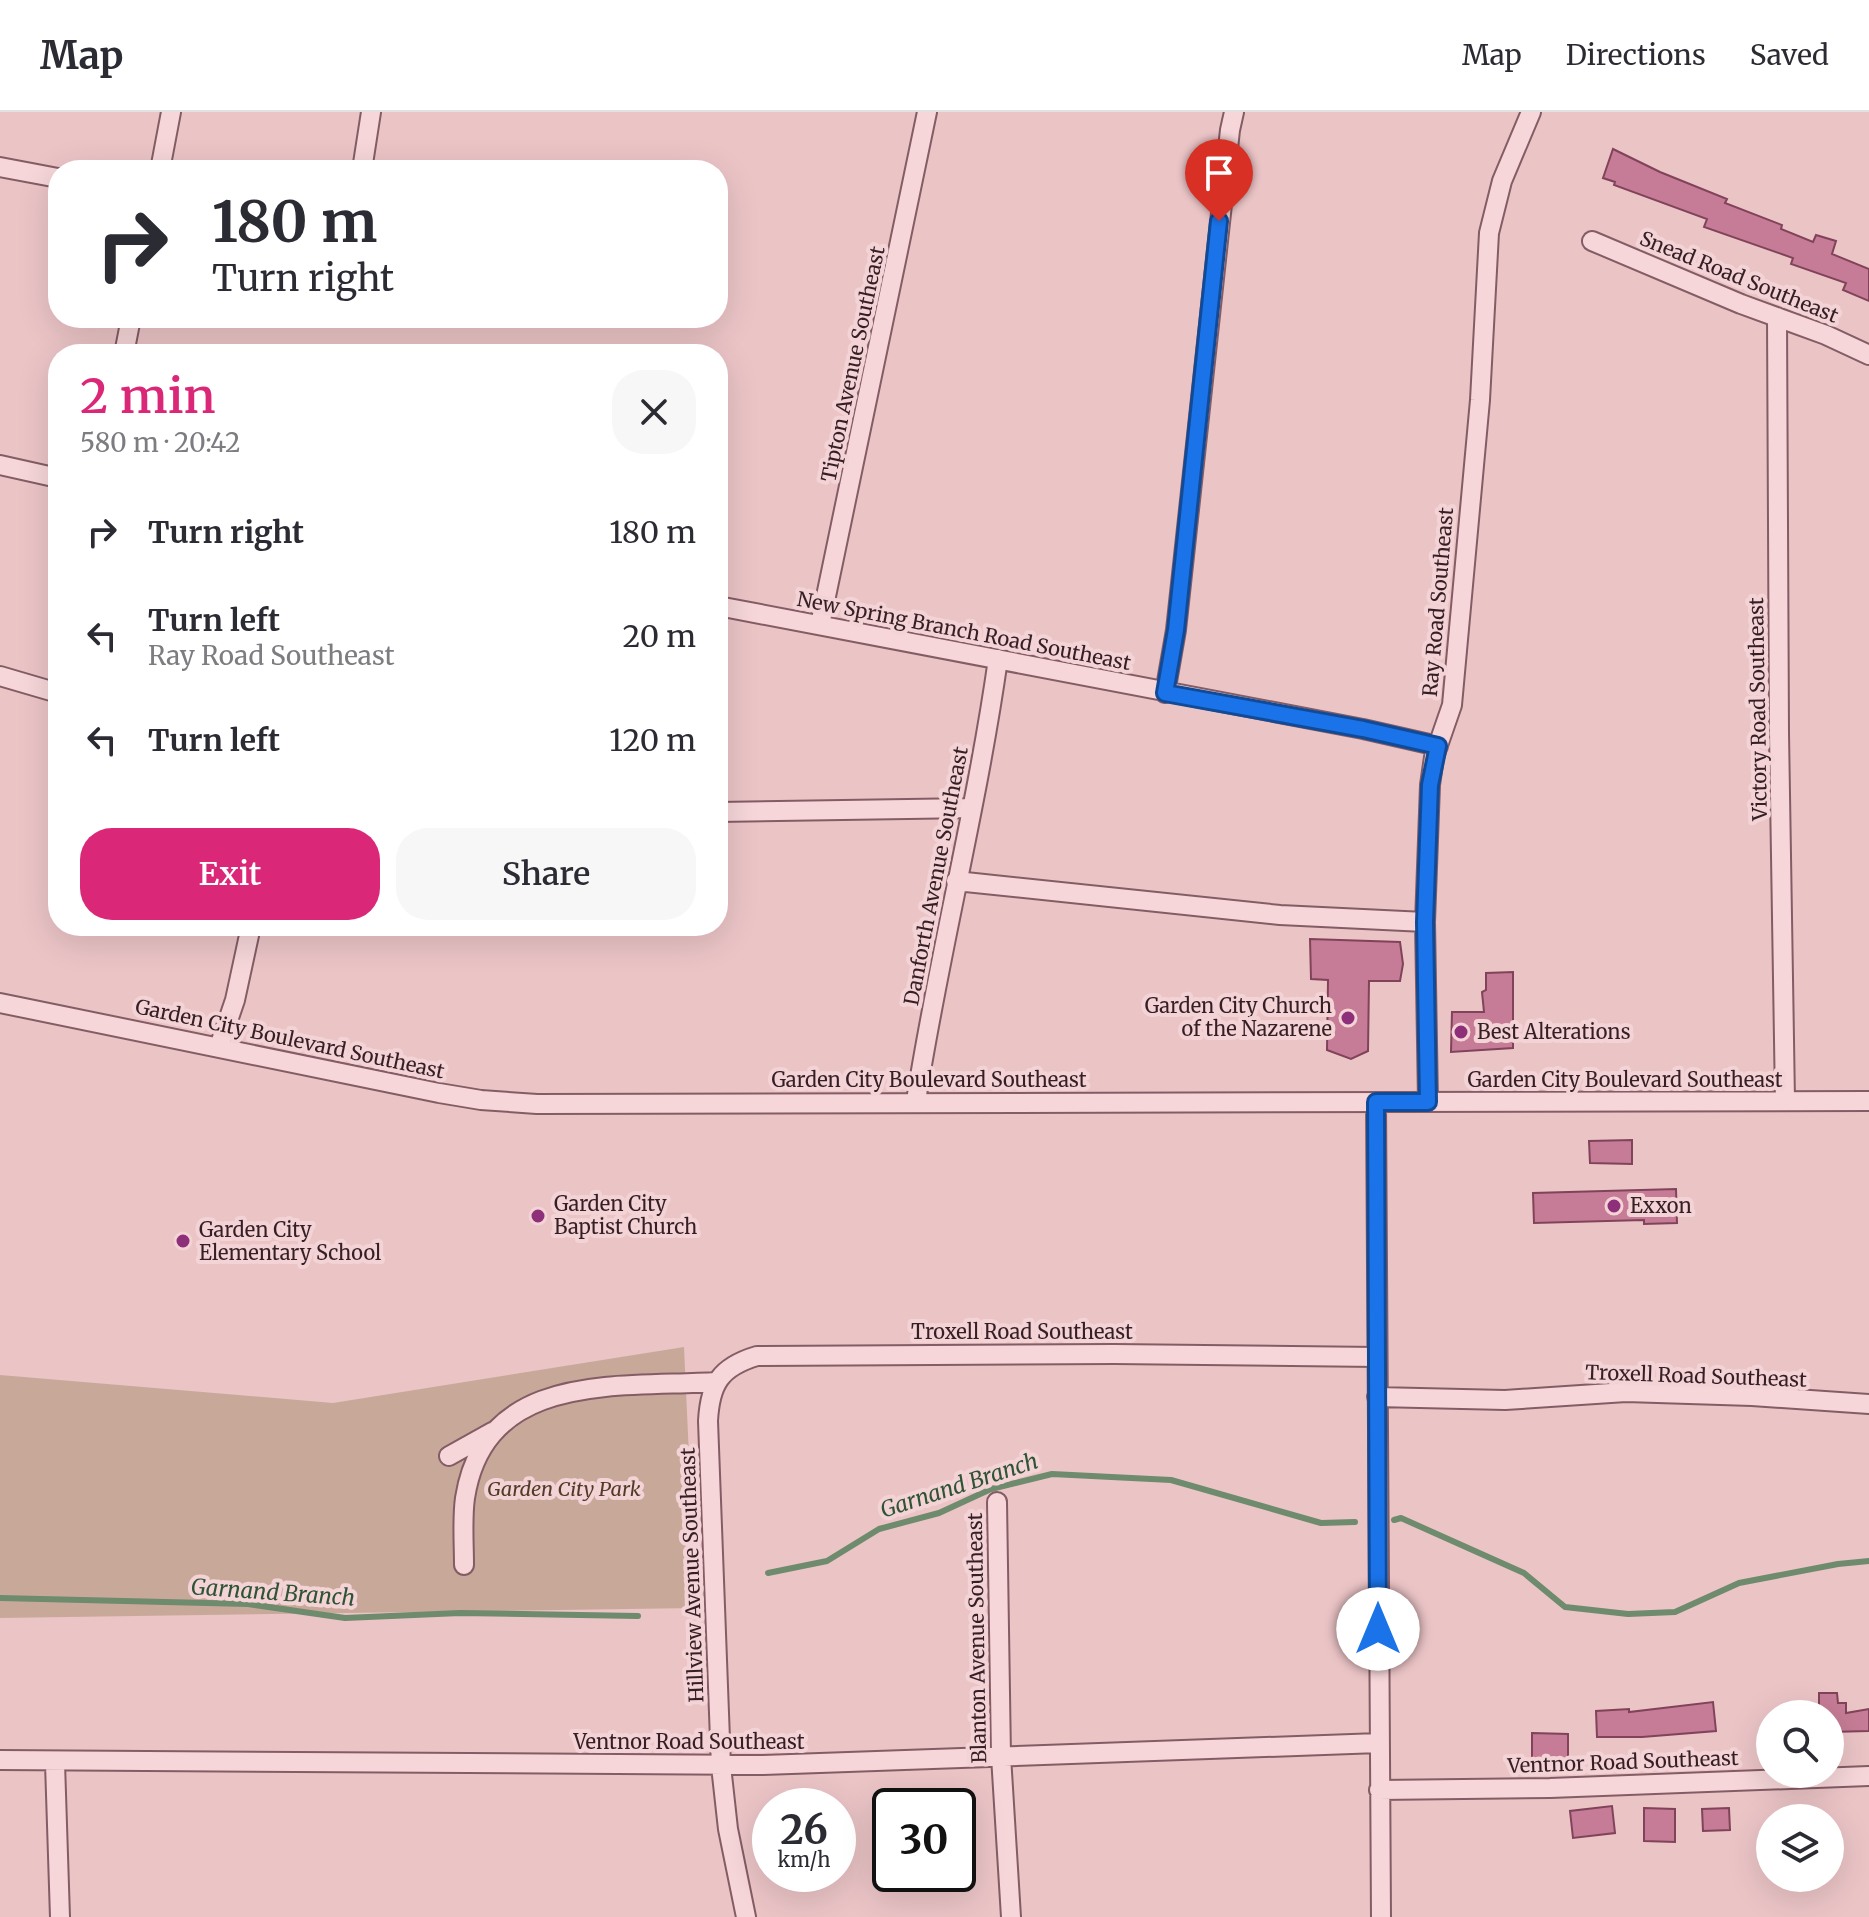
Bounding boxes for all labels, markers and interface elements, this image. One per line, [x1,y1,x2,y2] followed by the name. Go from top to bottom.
[40,32,124,79] text: Map
[1462,37,1522,73] text: Map
[1566,37,1706,73] text: Directions
[1750,37,1829,73] text: Saved
[1185,139,1253,221] pin
[1197,151,1241,195] icon: arrive
[212,187,377,257] text: 180 m
[80,192,184,296] icon: right
[1636,225,1842,328] street label: Snead Road Southeast
[815,244,890,484] street label: Tipton Avenue Southeast
[212,256,394,301] text: Turn right
[80,366,216,426] text: 2 min
[612,370,696,454] button: close
[80,426,240,459] text: 580 m · 20:42
[1417,506,1458,698] street label: Ray Road Southeast
[80,510,124,554] icon: right
[148,513,304,551] text: Turn right
[609,513,696,551] text: 180 m
[795,586,1133,675] street label: New Spring Branch Road Southeast
[1743,597,1772,822] street label: Victory Road Southeast
[148,601,280,639] text: Turn left
[80,614,124,658] icon: left
[623,617,696,655] text: 20 m
[148,639,395,672] text: Ray Road Southeast
[80,718,124,762] icon: left
[148,721,280,759] text: Turn left
[609,721,696,759] text: 120 m
[898,744,973,1007] street label: Danforth Avenue Southeast
[80,828,380,920] button: Exit
[396,828,696,920] button: Share
[1145,993,1332,1041] place label: Garden City Church of the Nazarene
[133,994,447,1084] street label: Garden City Boulevard Southeast
[1339,1009,1357,1027] marker: Garden City Church of the Nazarene
[1477,1019,1630,1044] place label: Best Alterations
[1452,1023,1470,1041] marker: Best Alterations
[771,1067,1087,1092] street label: Garden City Boulevard Southeast
[1467,1067,1783,1092] street label: Garden City Boulevard Southeast
[554,1191,697,1239] place label: Garden City Baptist Church
[1630,1193,1692,1218] place label: Exxon
[1605,1197,1623,1215] marker: Exxon
[529,1207,547,1225] marker: Garden City Baptist Church
[199,1217,381,1265] place label: Garden City Elementary School
[174,1232,192,1250] marker: Garden City Elementary School
[911,1319,1133,1344] street label: Troxell Road Southeast
[1585,1359,1807,1392] street label: Troxell Road Southeast
[877,1446,1041,1524] water label: Garnand Branch
[675,1447,708,1703] street label: Hillview Avenue Southeast
[487,1476,641,1501] park label: Garden City Park
[962,1512,991,1764] street label: Blanton Avenue Southeast
[190,1572,356,1612] water label: Garnand Branch
[1336,1587,1420,1671] position arrow
[1756,1700,1844,1892] map controls
[1756,1700,1844,1788] button: search
[572,1729,805,1754] street label: Ventnor Road Southeast
[1506,1745,1739,1778] street label: Ventnor Road Southeast
[872,1788,976,1892] speed limit sign: 30
[1756,1804,1844,1892] button: layers
[780,1805,828,1855] text: 26
[778,1847,830,1872] text: km/h

